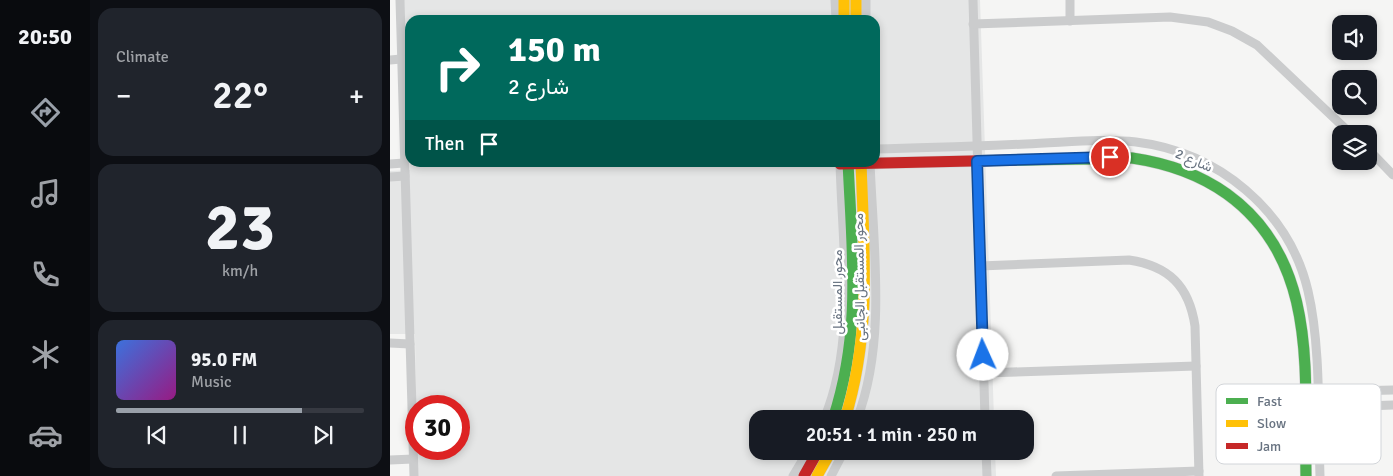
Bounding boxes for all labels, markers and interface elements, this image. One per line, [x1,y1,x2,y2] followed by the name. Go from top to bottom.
[1332,15,1377,170] map controls
[1332,15,1377,60] button: sound
[18,23,72,50] text: 20:50
[508,28,601,71] text: 150 m
[425,35,490,100] icon: right
[116,47,169,67] text: Climate
[1332,70,1377,115] button: search
[212,72,268,119] text: 22°
[508,73,569,100] text: شارع 2
[116,79,131,113] text: −
[349,79,364,113] text: +
[28,95,63,130] icon: directions
[1332,125,1377,170] button: layers
[475,130,503,158] icon: arrive
[425,132,465,156] text: Then
[1089,136,1131,178] pin
[1096,143,1124,171] icon: arrive
[1172,145,1215,178] street label: شارع 2
[28,176,63,211] icon: music
[205,188,275,268] text: 23
[850,213,869,341] street label: محور المستقبل الجانبى
[829,250,846,334] street label: محور المستقبل
[28,257,63,292] icon: phone
[222,261,258,281] text: km/h
[956,328,1008,380] position arrow
[28,337,63,372] icon: climate
[191,348,257,372] text: 95.0 FM
[191,372,232,392] text: Music
[1216,384,1381,464] legend
[1257,393,1282,410] text: Fast
[405,395,470,460] speed limit sign: 30
[1257,415,1286,432] text: Slow
[28,418,63,453] icon: car
[143,421,171,449] icon: previous
[226,421,254,449] icon: pause
[309,421,337,449] icon: next
[806,423,977,447] text: 20:51 · 1 min · 250 m
[1257,438,1281,455] text: Jam

